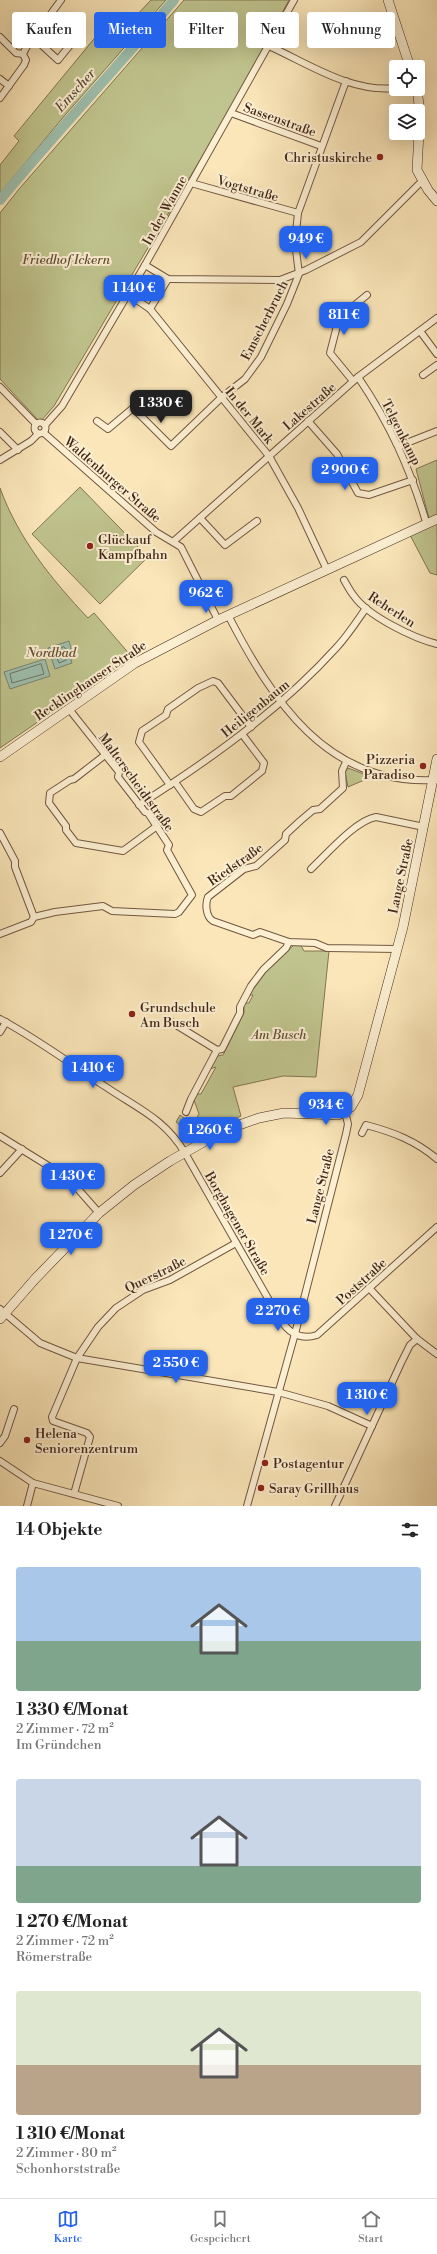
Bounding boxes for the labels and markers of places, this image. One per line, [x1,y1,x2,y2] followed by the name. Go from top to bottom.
[284,150,372,166] place label: Christuskirche
[375,152,385,162] marker: Christuskirche
[278,226,334,260] pin: 949 €
[97,275,171,309] pin: 1 140 €
[316,302,372,336] pin: 811 €
[124,390,198,424] pin: 1 330 €
[308,457,382,491] pin: 2 900 €
[98,532,168,563] place label: Glückauf Kampfbahn
[85,541,95,551] marker: Glückauf Kampfbahn
[178,580,234,614] pin: 962 €
[363,752,415,783] place label: Pizzeria Paradiso
[418,761,428,771] marker: Pizzeria Paradiso
[139,1000,216,1031] place label: Grundschule Am Busch
[127,1009,137,1019] marker: Grundschule Am Busch
[56,1055,130,1089] pin: 1 410 €
[298,1092,354,1126] pin: 934 €
[173,1117,247,1151] pin: 1 260 €
[36,1163,110,1197] pin: 1 430 €
[34,1222,108,1256] pin: 1 270 €
[241,1298,315,1332] pin: 2 270 €
[139,1350,213,1384] pin: 2 550 €
[330,1382,404,1416] pin: 1 310 €
[35,1426,139,1457] place label: Helena Seniorenzentrum
[22,1435,32,1445] marker: Helena Seniorenzentrum
[273,1456,344,1472] place label: Postagentur
[260,1458,270,1468] marker: Postagentur
[269,1481,359,1497] place label: Saray Grillhaus
[256,1483,266,1493] marker: Saray Grillhaus

